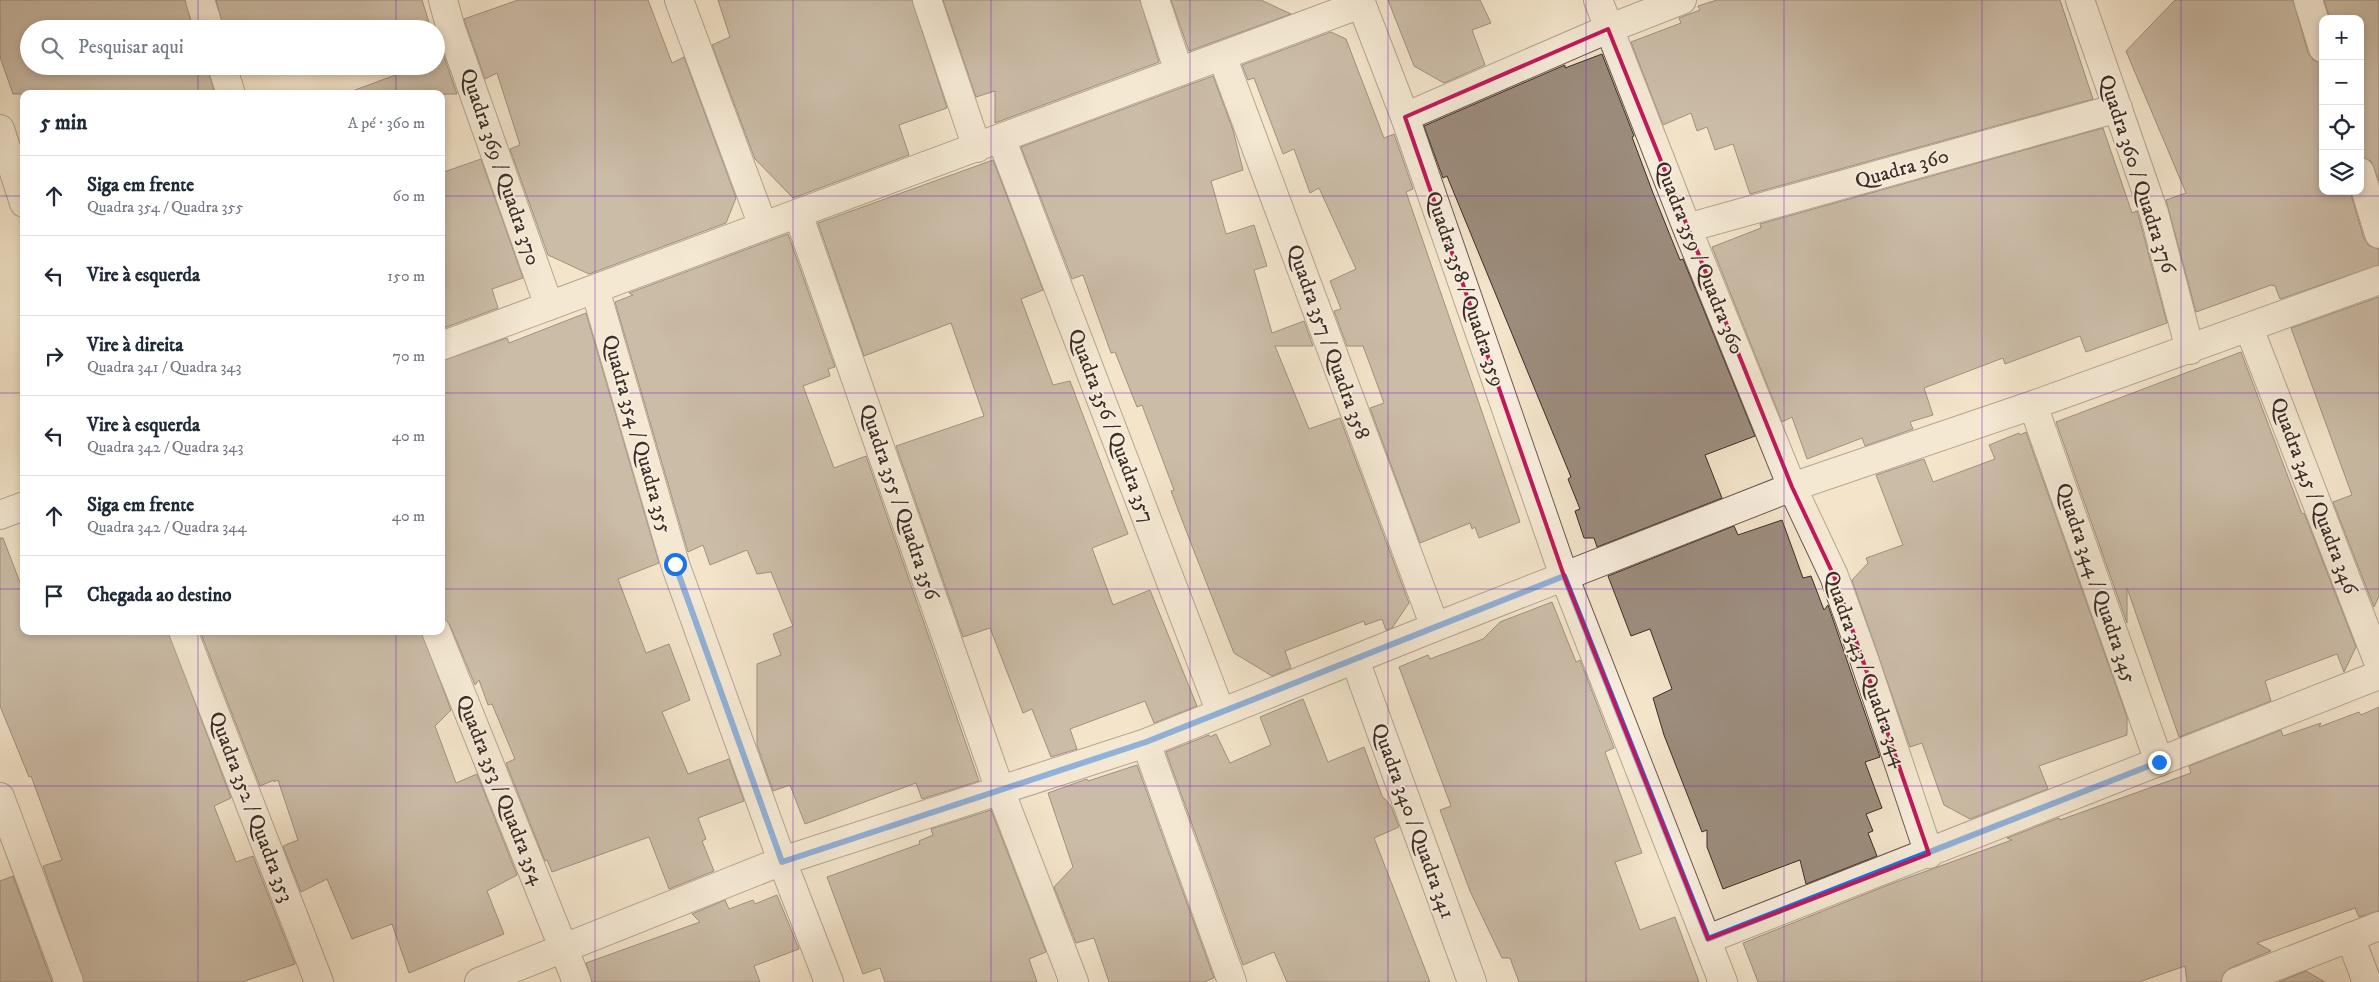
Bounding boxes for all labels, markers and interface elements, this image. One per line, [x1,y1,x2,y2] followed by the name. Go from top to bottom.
[2319,15,2364,195] map controls
[2319,15,2364,60] button: +
[20,20,445,75] search box
[38,34,66,62] icon: search
[78,36,184,59] text: Pesquisar aqui
[2319,60,2364,105] button: −
[454,65,546,269] street label: Quadra 369 / Quadra 370
[2093,71,2182,278] street label: Quadra 360 / Quadra 376
[2319,105,2364,150] button: locate
[40,110,87,136] text: 5 min
[348,113,425,133] text: A pé · 360 m
[1852,143,1952,195] street label: Quadra 360
[2319,150,2364,195] button: layers
[1648,158,1750,358] street label: Quadra 359 / Quadra 360
[87,174,194,197] text: Siga em frente
[40,182,68,210] icon: ahead
[393,186,425,206] text: 60 m
[1419,188,1511,390] street label: Quadra 358 / Quadra 359
[87,197,243,217] text: Quadra 354 / Quadra 355
[1281,241,1375,443] street label: Quadra 357 / Quadra 358
[40,262,68,290] icon: left
[87,264,200,287] text: Vire à esquerda
[387,266,425,286] text: 150 m
[1062,325,1160,527] street label: Quadra 356 / Quadra 357
[596,332,678,536] street label: Quadra 354 / Quadra 355
[87,334,183,357] text: Vire à direita
[40,342,68,370] icon: right
[393,346,425,366] text: 70 m
[87,357,242,377] text: Quadra 341 / Quadra 343
[2265,394,2364,599] street label: Quadra 345 / Quadra 346
[853,401,945,604] street label: Quadra 355 / Quadra 356
[87,414,200,437] text: Vire à esquerda
[40,422,68,450] icon: left
[392,426,425,446] text: 40 m
[87,437,244,457] text: Quadra 342 / Quadra 343
[2050,480,2142,686] street label: Quadra 344 / Quadra 345
[87,494,194,517] text: Siga em frente
[40,502,68,530] icon: ahead
[392,506,425,526] text: 40 m
[87,517,247,537] text: Quadra 342 / Quadra 344
[664,553,687,576] route start
[1817,567,1913,772] street label: Quadra 343 / Quadra 344
[40,582,68,610] icon: arrive
[87,584,232,607] text: Chegada ao destino
[450,691,550,890] street label: Quadra 353 / Quadra 354
[203,708,299,906] street label: Quadra 352 / Quadra 353
[1366,720,1460,922] street label: Quadra 340 / Quadra 341
[2148,751,2171,774] route end

